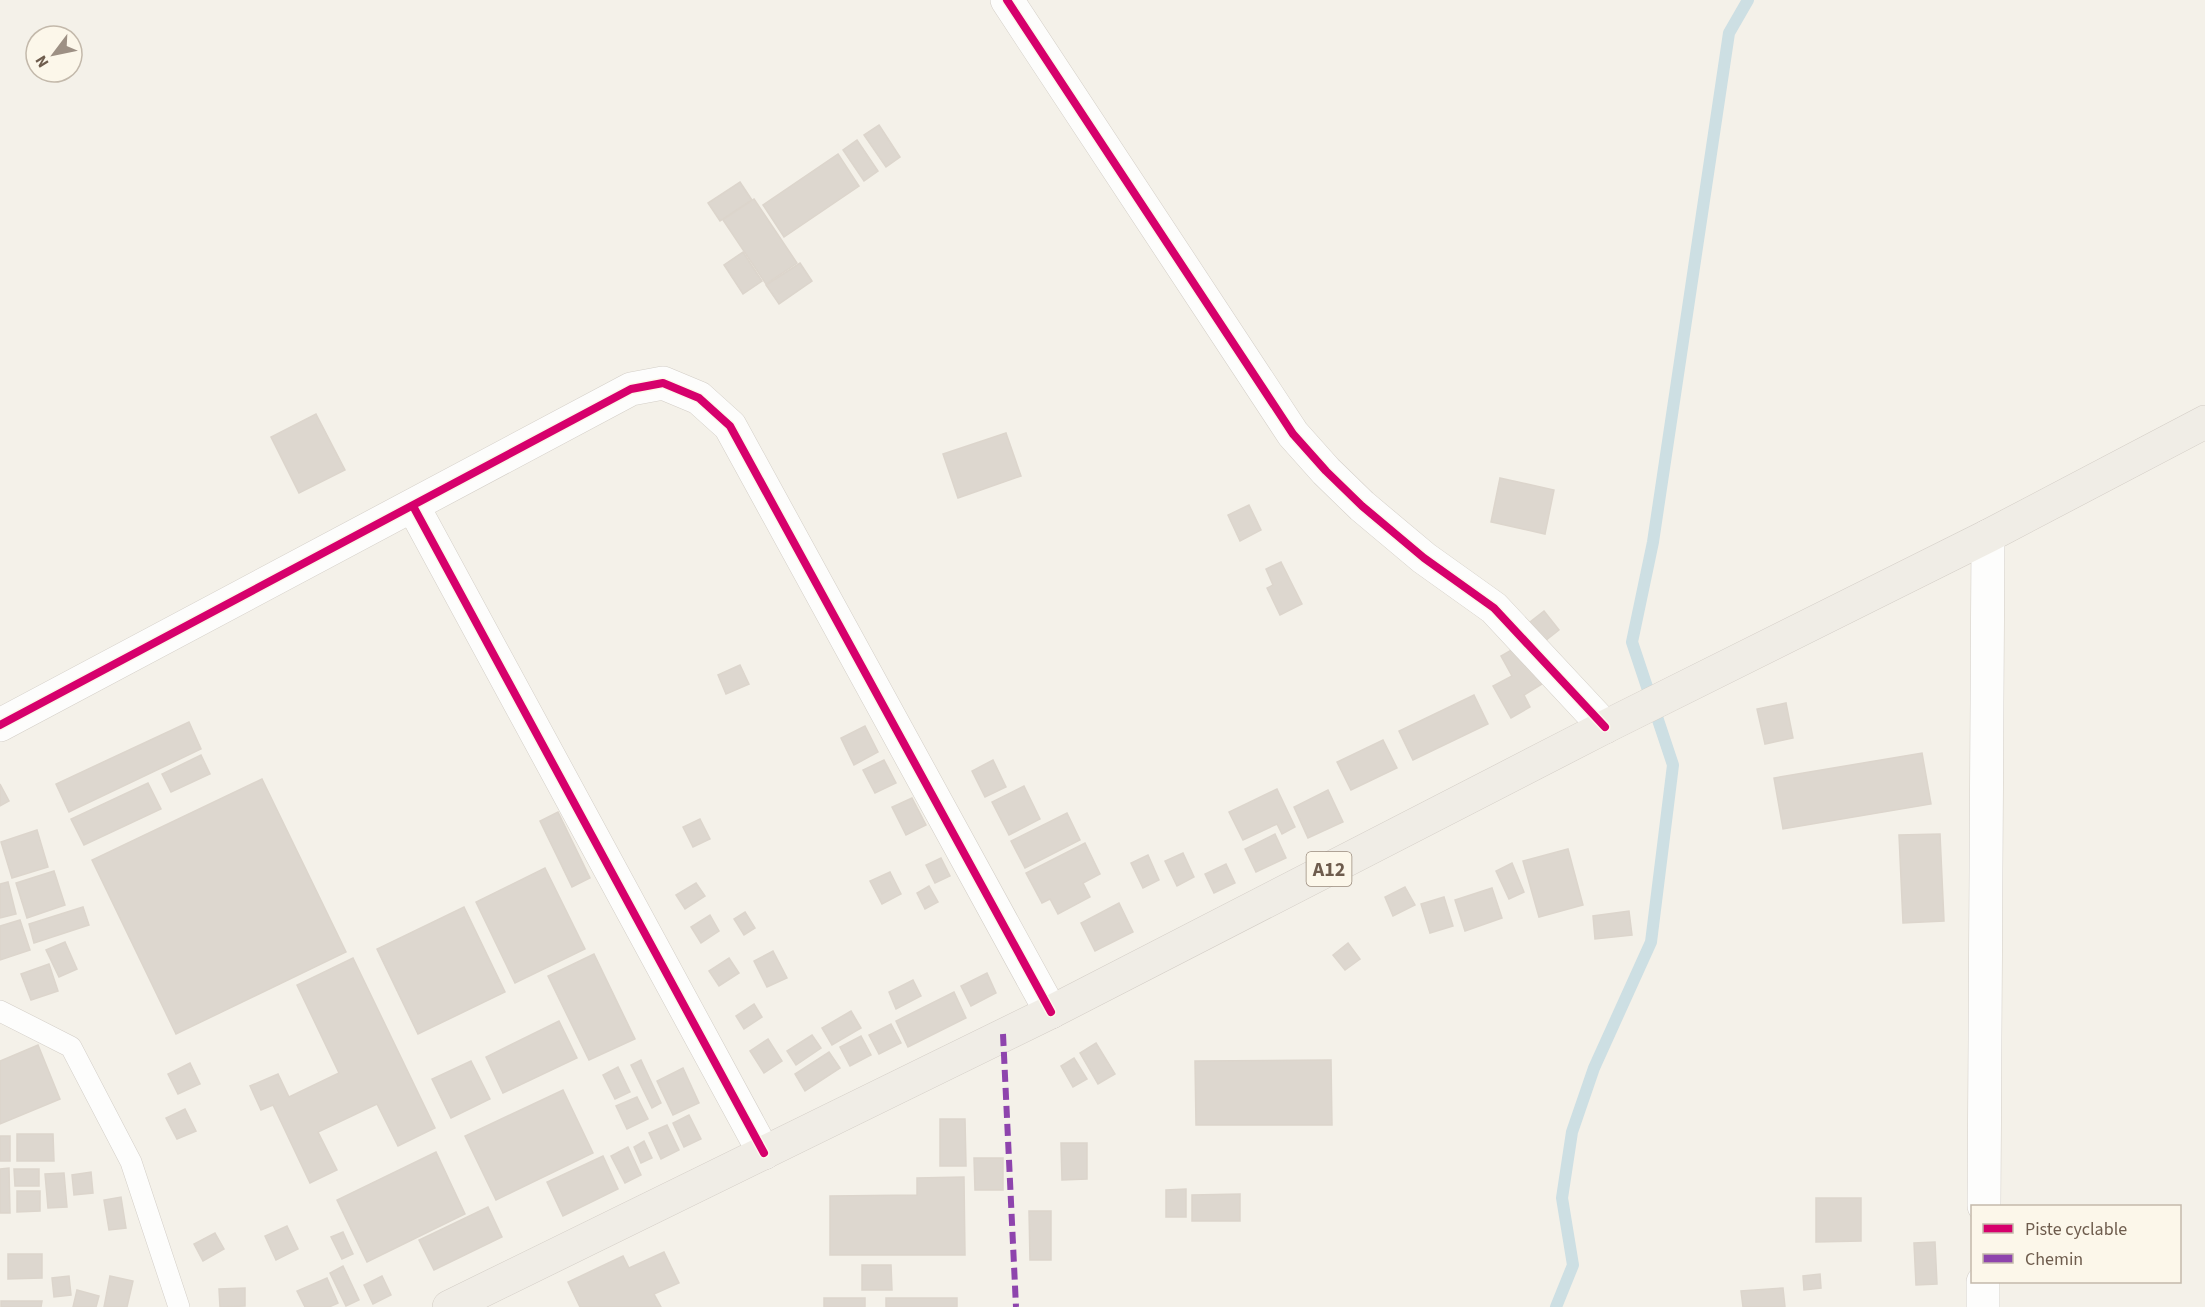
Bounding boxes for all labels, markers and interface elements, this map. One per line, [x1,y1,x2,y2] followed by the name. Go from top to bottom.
[24,24,84,84] north arrow
[30,51,54,72] text: N
[1306,852,1352,886] road number: A12
[1971,1205,2181,1283] legend
[2025,1217,2127,1242] text: Piste cyclable
[2025,1247,2083,1272] text: Chemin

